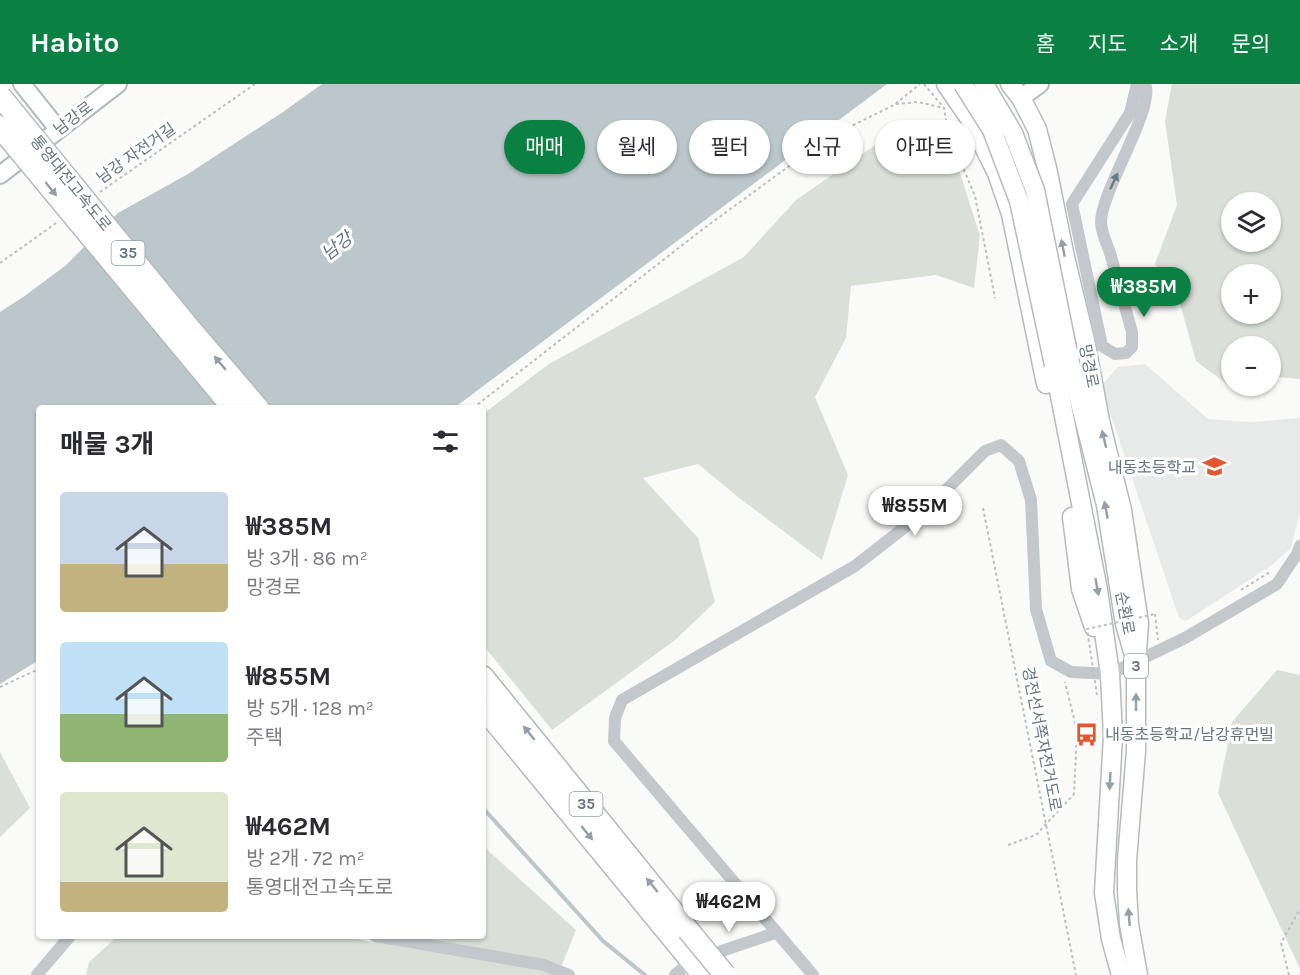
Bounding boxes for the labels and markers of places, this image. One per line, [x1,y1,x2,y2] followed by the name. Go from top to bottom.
[1102,267,1186,318] pin: ₩385M
[1201,454,1227,480] school or university icon: 내동초등학교
[1108,458,1196,477] place label: 내동초등학교
[873,486,957,537] pin: ₩855M
[1074,721,1100,747] bus stop icon: 내동초등학교/남강휴먼빌
[1105,725,1274,744] place label: 내동초등학교/남강휴먼빌
[687,882,771,933] pin: ₩462M

